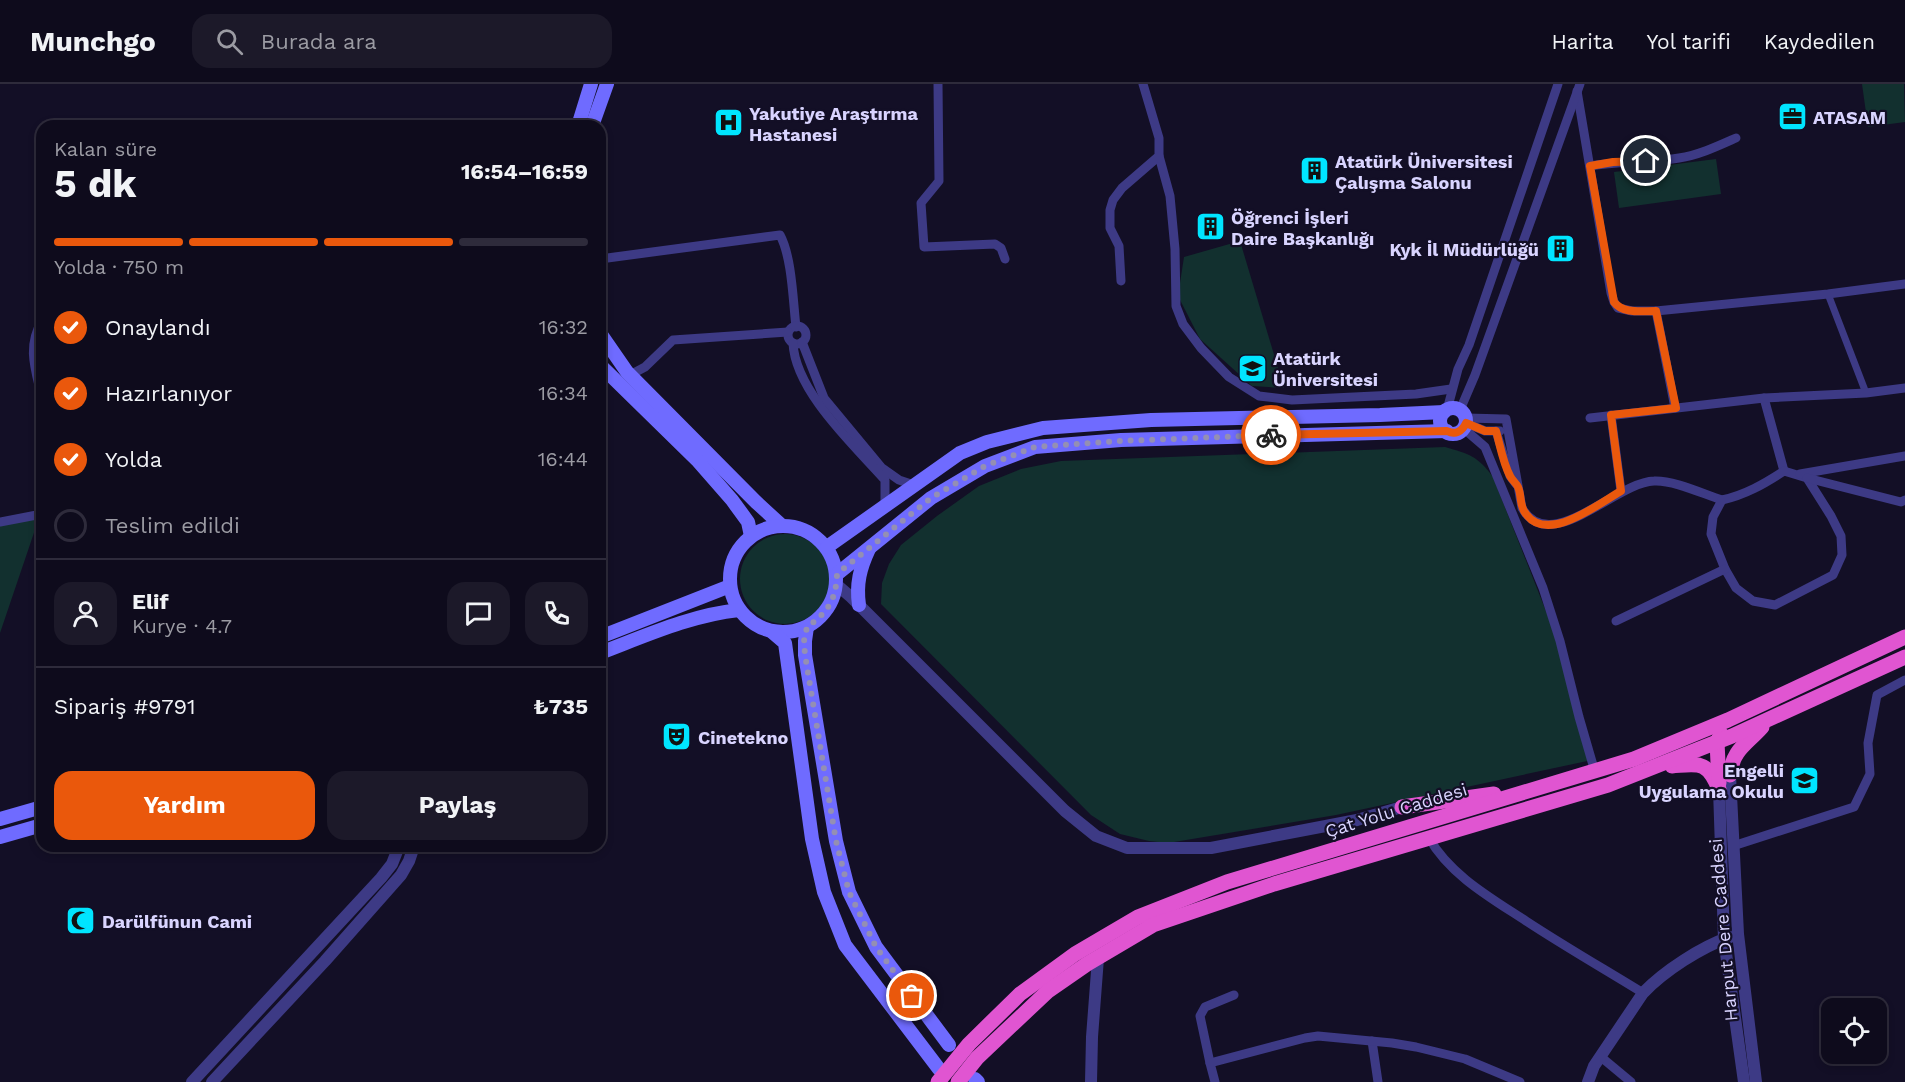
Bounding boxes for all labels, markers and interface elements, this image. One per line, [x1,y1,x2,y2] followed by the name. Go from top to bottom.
[192,14,612,68] search box
[30,25,156,58] text: Munchgo
[213,25,246,58] icon: search
[261,29,377,54] text: Burada ara
[1552,29,1614,54] text: Harita
[1647,29,1731,54] text: Yol tarifi
[1764,29,1875,54] text: Kaydedilen
[1776,101,1808,133] office icon: ATASAM
[749,103,918,145] place label: Yakutiye Araştırma Hastanesi
[712,107,744,139] hospital icon: Yakutiye Araştırma Hastanesi
[1813,107,1886,128] place label: ATASAM
[1620,135,1671,186] pin
[54,137,157,161] text: Kalan süre
[1629,144,1662,177] icon: home
[1335,151,1513,193] place label: Atatürk Üniversitesi Çalışma Salonu
[1298,155,1330,187] building icon: Atatürk Üniversitesi Çalışma Salonu
[461,159,588,184] text: 16:54–16:59
[54,161,137,206] text: 5 dk
[1231,207,1374,249] place label: Öğrenci İşleri Daire Başkanlığı
[1194,211,1226,243] building icon: Öğrenci İşleri Daire Başkanlığı
[1544,233,1576,265] building icon: Kyk İl Müdürlüğü
[1389,239,1539,260] place label: Kyk İl Müdürlüğü
[54,255,184,279] text: Yolda · 750 m
[54,311,87,344] icon: check
[105,315,211,340] text: Onaylandı
[539,315,588,339] text: 16:32
[1273,348,1378,390] place label: Atatürk Üniversitesi
[1236,352,1268,384] school or university icon: Atatürk Üniversitesi
[54,377,87,410] icon: check
[105,381,232,406] text: Hazırlanıyor
[538,381,588,405] text: 16:34
[1241,405,1301,465] courier
[1255,419,1288,452] icon: bike
[54,443,87,476] icon: check
[105,447,162,472] text: Yolda
[538,447,588,471] text: 16:44
[105,513,240,538] text: Teslim edildi
[54,582,117,645] button: person
[447,582,510,645] button: chat
[525,582,588,645] button: phone
[132,589,169,614] text: Elif
[132,614,232,638] text: Kurye · 4.7
[54,694,196,719] text: Sipariş #9791
[533,694,588,719] text: ₺735
[661,721,693,753] theatre icon: Cinetekno
[698,727,789,748] place label: Cinetekno
[1639,760,1784,802] place label: Engelli Uygulama Okulu
[1789,764,1821,796] school or university icon: Engelli Uygulama Okulu
[54,771,315,840] button: Yardım
[327,771,588,840] button: Paylaş
[1322,778,1470,842] street label: Çat Yolu Caddesi
[1705,838,1741,1022] street label: Harput Dere Caddesi
[65,905,97,937] mosque icon: Darülfünun Cami
[102,911,252,932] place label: Darülfünun Cami
[886,970,937,1021] pin
[895,979,928,1012] icon: bag
[1821,998,1887,1064] map controls
[1821,998,1887,1064] button: locate

